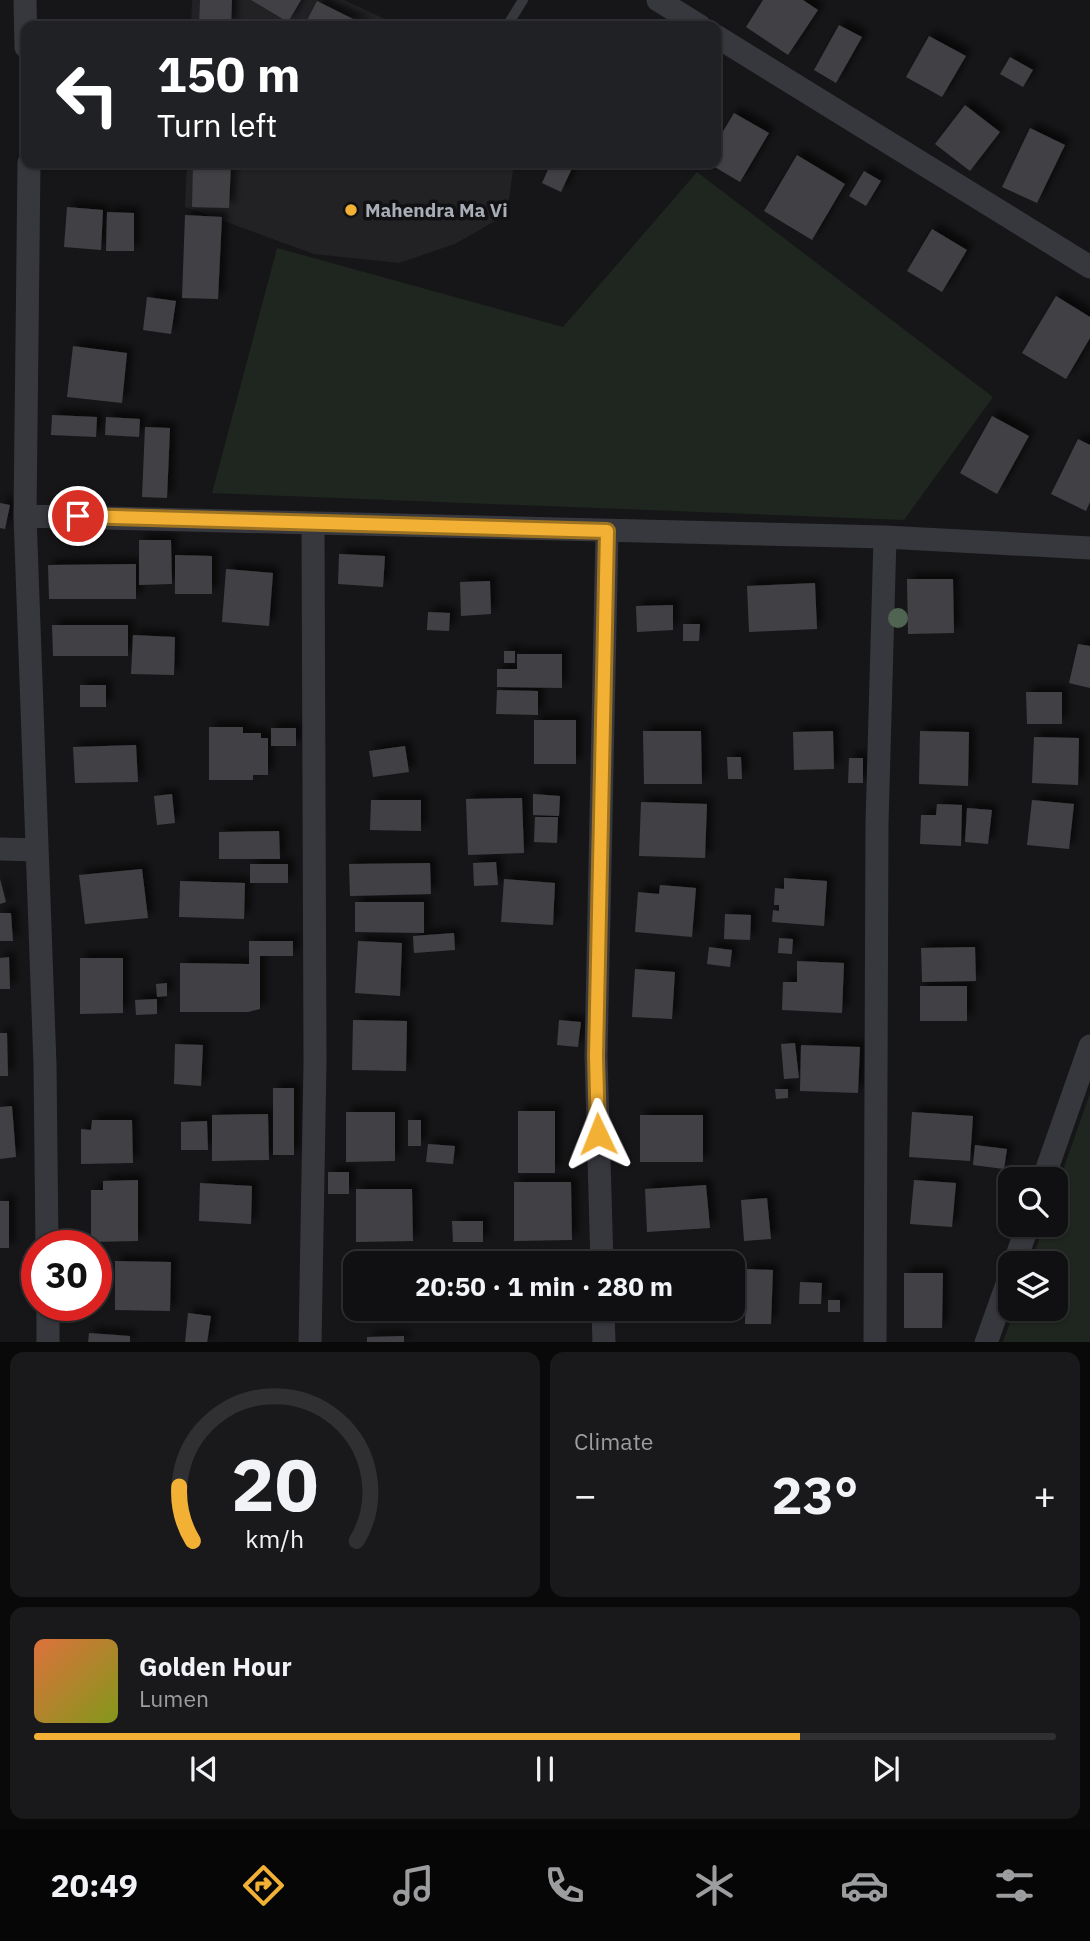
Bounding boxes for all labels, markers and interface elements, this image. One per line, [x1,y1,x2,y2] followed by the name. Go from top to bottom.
[157,42,301,105] text: 150 m
[42,49,133,140] icon: left
[157,104,277,146] text: Turn left
[365,198,508,222] place label: Mahendra Ma Vi
[343,202,359,218] marker: Mahendra Ma Vi
[48,486,108,546] pin
[59,497,97,535] icon: arrive
[561,1097,635,1171] position arrow
[998,1167,1068,1321] map controls
[998,1167,1068,1237] button: search
[21,1230,112,1321] speed limit sign: 30
[998,1251,1068,1321] button: layers
[415,1269,673,1303] text: 20:50 · 1 min · 280 m
[574,1426,653,1456] text: Climate
[231,1436,319,1531] text: 20
[772,1461,858,1528] text: 23°
[574,1470,597,1519] text: −
[1033,1470,1056,1519] text: +
[246,1521,304,1554] text: km/h
[139,1649,292,1683] text: Golden Hour
[139,1683,209,1713] text: Lumen
[185,1750,223,1788] icon: previous
[526,1750,564,1788] icon: pause
[867,1750,905,1788] icon: next
[239,1861,288,1910] icon: directions
[389,1861,438,1910] icon: music
[540,1861,589,1910] icon: phone
[690,1861,739,1910] icon: climate
[840,1861,889,1910] icon: car
[990,1861,1039,1910] icon: filters
[51,1864,138,1906] text: 20:49

